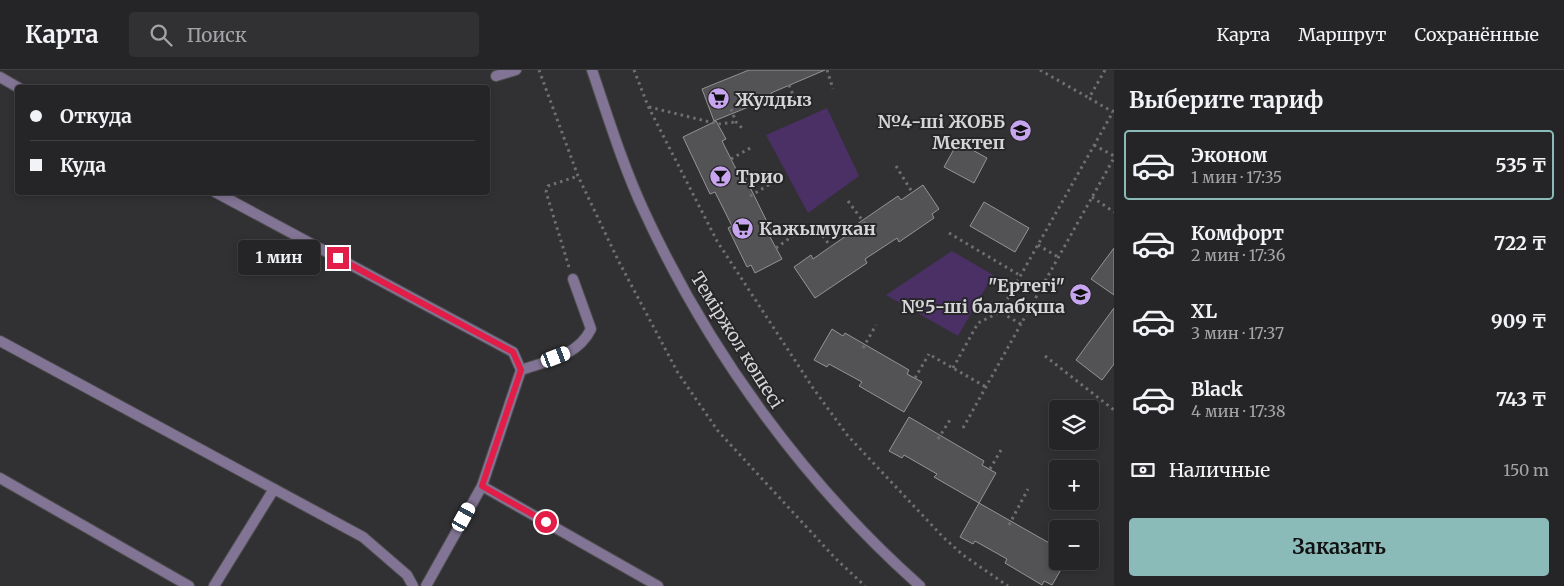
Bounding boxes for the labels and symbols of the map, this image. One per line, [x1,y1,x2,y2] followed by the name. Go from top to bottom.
[707,87,731,111] supermarket icon: Жулдыз
[735,88,812,111] place label: Жулдыз
[877,110,1005,154] place label: №4-ші ЖОББ Мектеп
[1009,119,1033,143] school or university icon: №4-ші ЖОББ Мектеп
[708,164,732,188] bar icon: Трио
[736,165,784,188] place label: Трио
[731,216,755,240] supermarket icon: Кажымукан
[759,217,876,240] place label: Кажымукан
[238,240,320,276] callout: 1 мин
[327,247,349,269] route end
[686,268,788,413] street label: Теміржол көшесі
[901,274,1065,318] place label: "Ертегі" №5-ші балабқша
[1069,283,1093,307] school or university icon: "Ертегі" №5-ші балабқша
[539,345,572,369] car
[450,500,477,534] car
[535,511,557,533] route start

